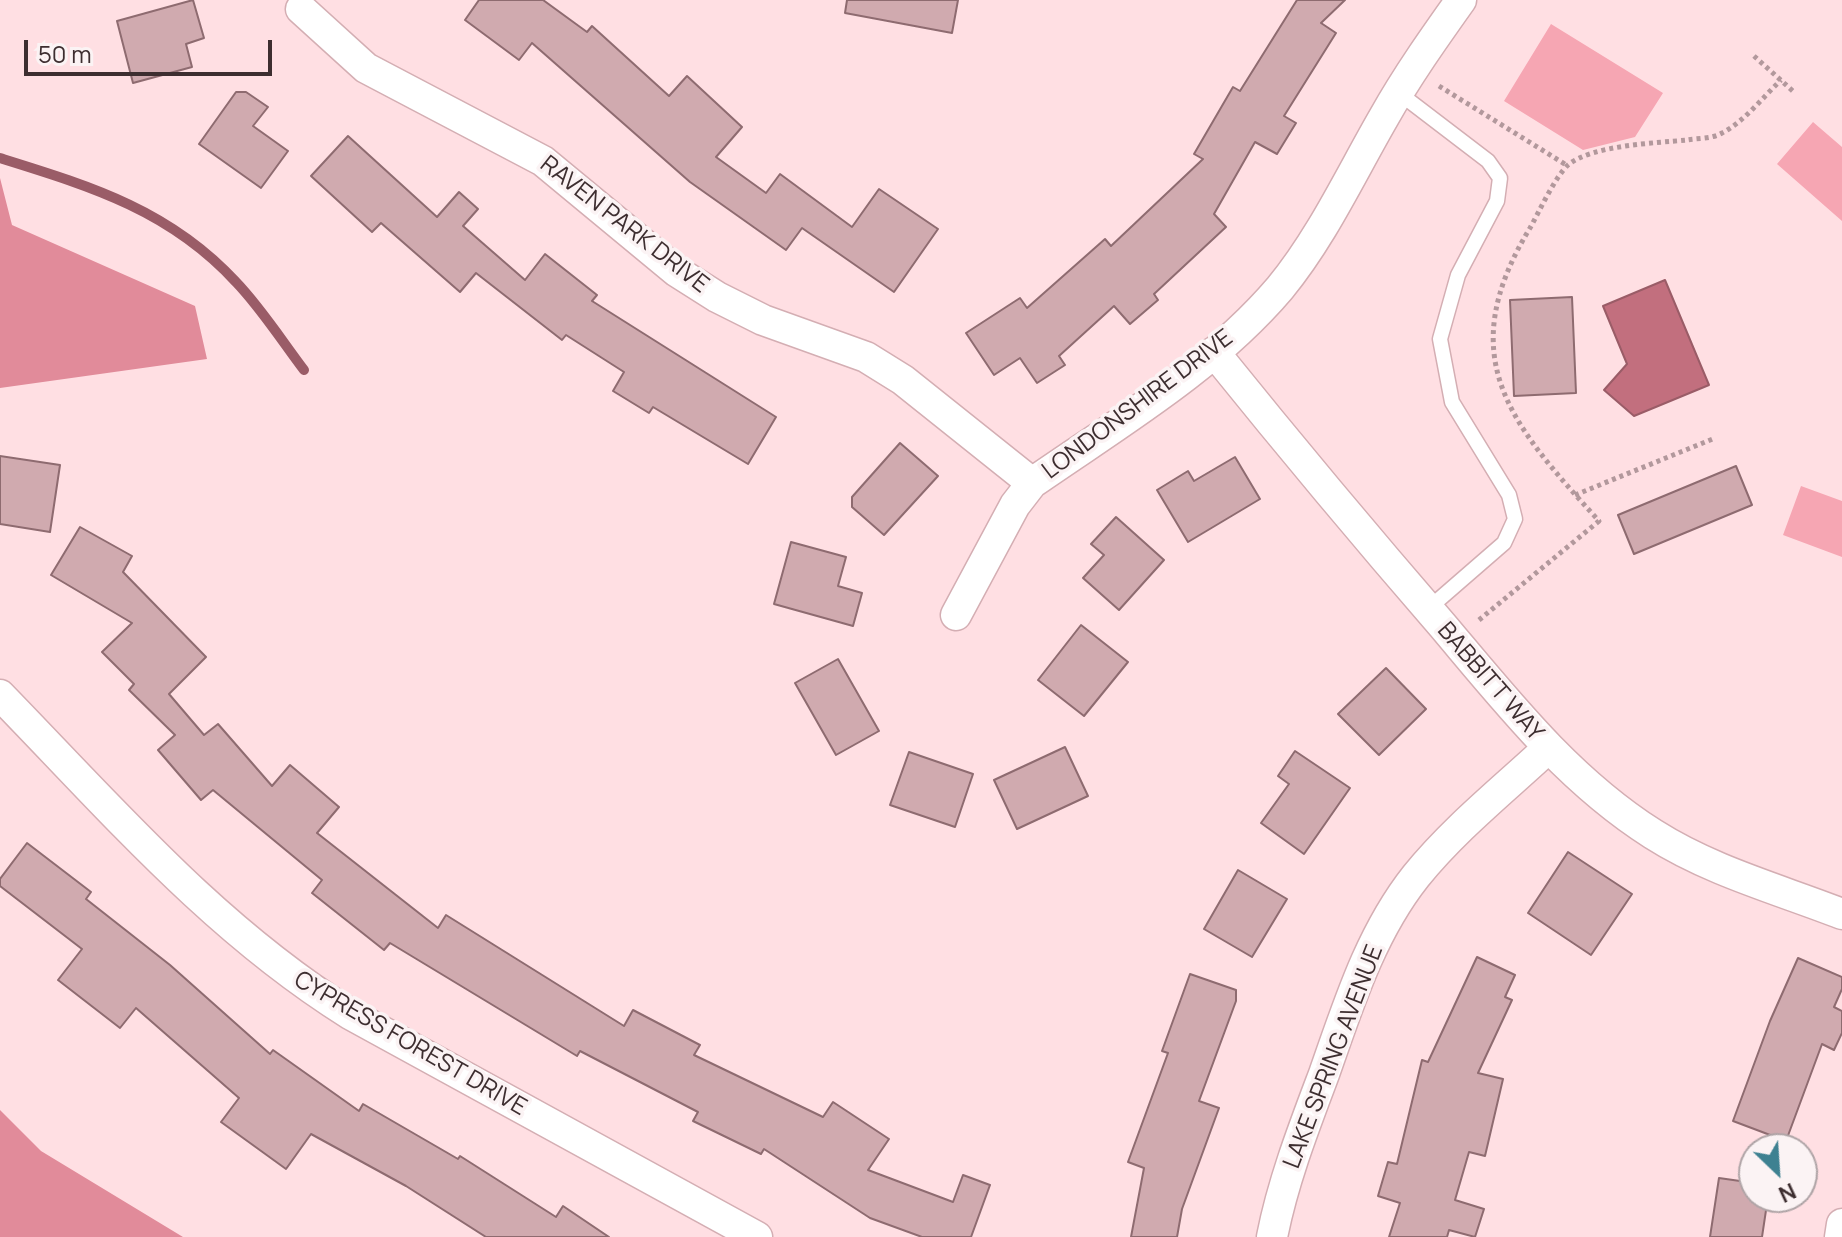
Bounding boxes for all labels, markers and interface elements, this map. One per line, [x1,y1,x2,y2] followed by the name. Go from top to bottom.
[28,24,276,74] scale bar
[38,37,92,70] text: 50 m
[534,150,714,300] street label: RAVEN PARK DRIVE
[1037,324,1239,486] street label: LONDONSHIRE DRIVE
[1431,617,1549,747] street label: BABBITT WAY
[1278,941,1390,1173] street label: LAKE SPRING AVENUE
[289,966,531,1122] street label: CYPRESS FOREST DRIVE
[1738,1133,1818,1213] north arrow
[1774,1176,1801,1210] text: N

